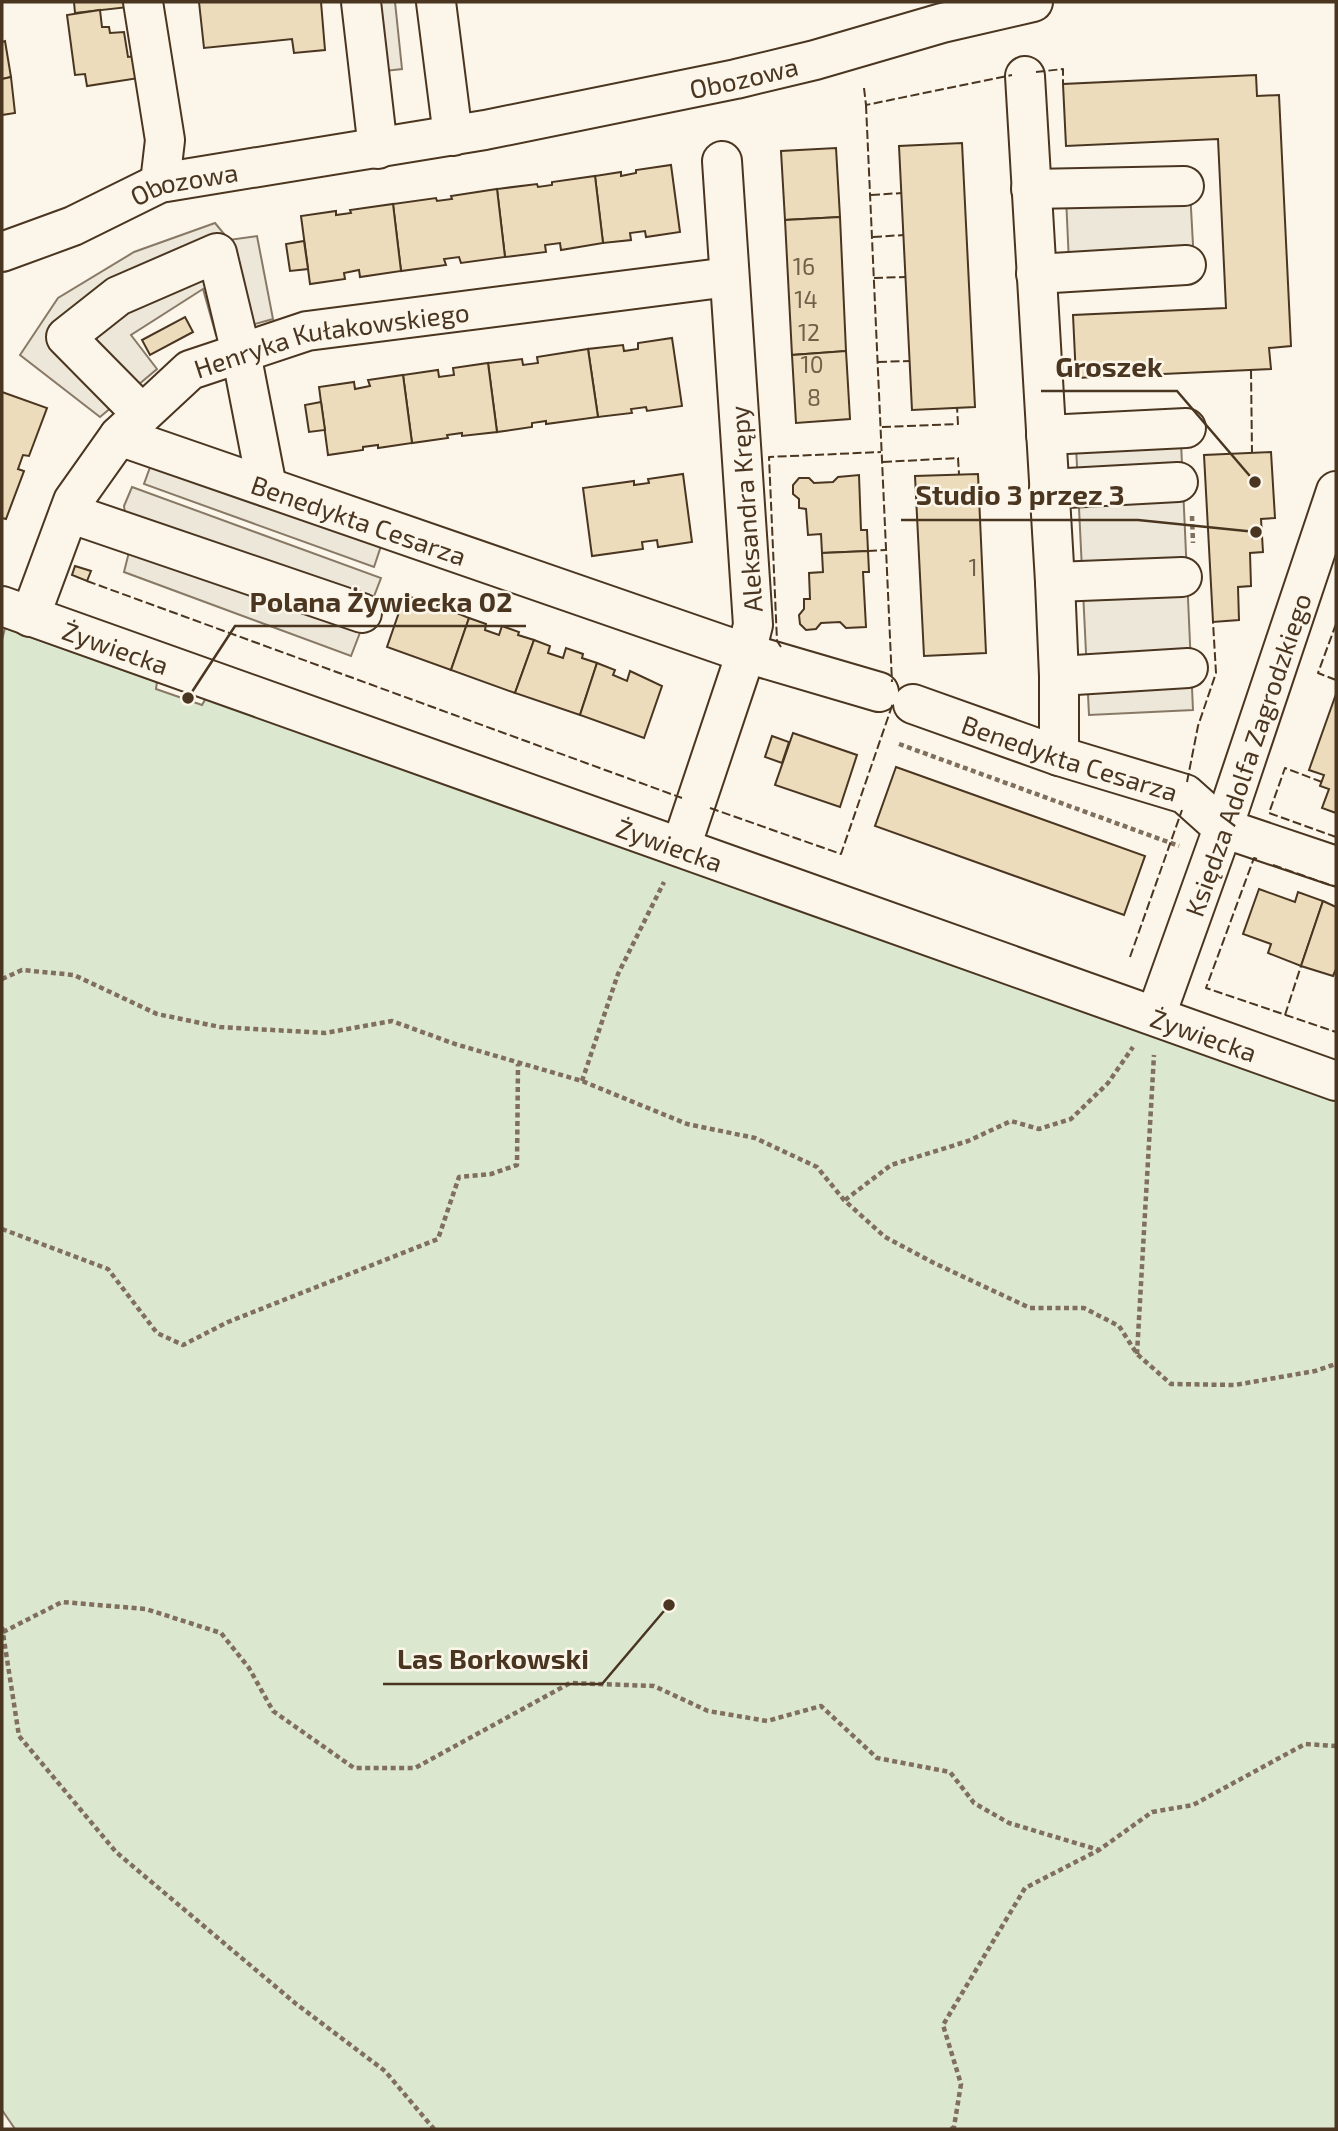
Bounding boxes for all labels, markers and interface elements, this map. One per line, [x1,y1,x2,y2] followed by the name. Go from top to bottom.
[687,49,801,104] street label: Obozowa
[125,155,240,211] street label: Obozowa
[793,252,815,280] house number: 16
[794,285,818,313] house number: 14
[190,295,471,383] street label: Henryka Kułakowskiego
[798,318,820,346] house number: 12
[1041,342,1177,391] callout: Groszek
[1055,349,1163,383] text: Groszek
[800,350,824,378] house number: 10
[807,383,821,411] house number: 8
[722,404,768,613] street label: Aleksandra Krępy
[247,468,471,571] street label: Benedykta Cesarza
[901,471,1138,520] callout: Studio 3 przez 3
[915,477,1125,511] text: Studio 3 przez 3
[968,553,978,581] house number: 1
[235,577,526,626] callout: Polana Żywiecka 02
[249,584,513,618] text: Polana Żywiecka 02
[1177,589,1316,920] street label: Księdza Adolfa Zagrodzkiego
[59,613,173,680] street label: Żywiecka
[958,707,1182,807] street label: Benedykta Cesarza
[613,811,727,877] street label: Żywiecka
[1147,1001,1261,1067] street label: Żywiecka
[383,1635,602,1684] callout: Las Borkowski
[397,1641,589,1675] text: Las Borkowski

